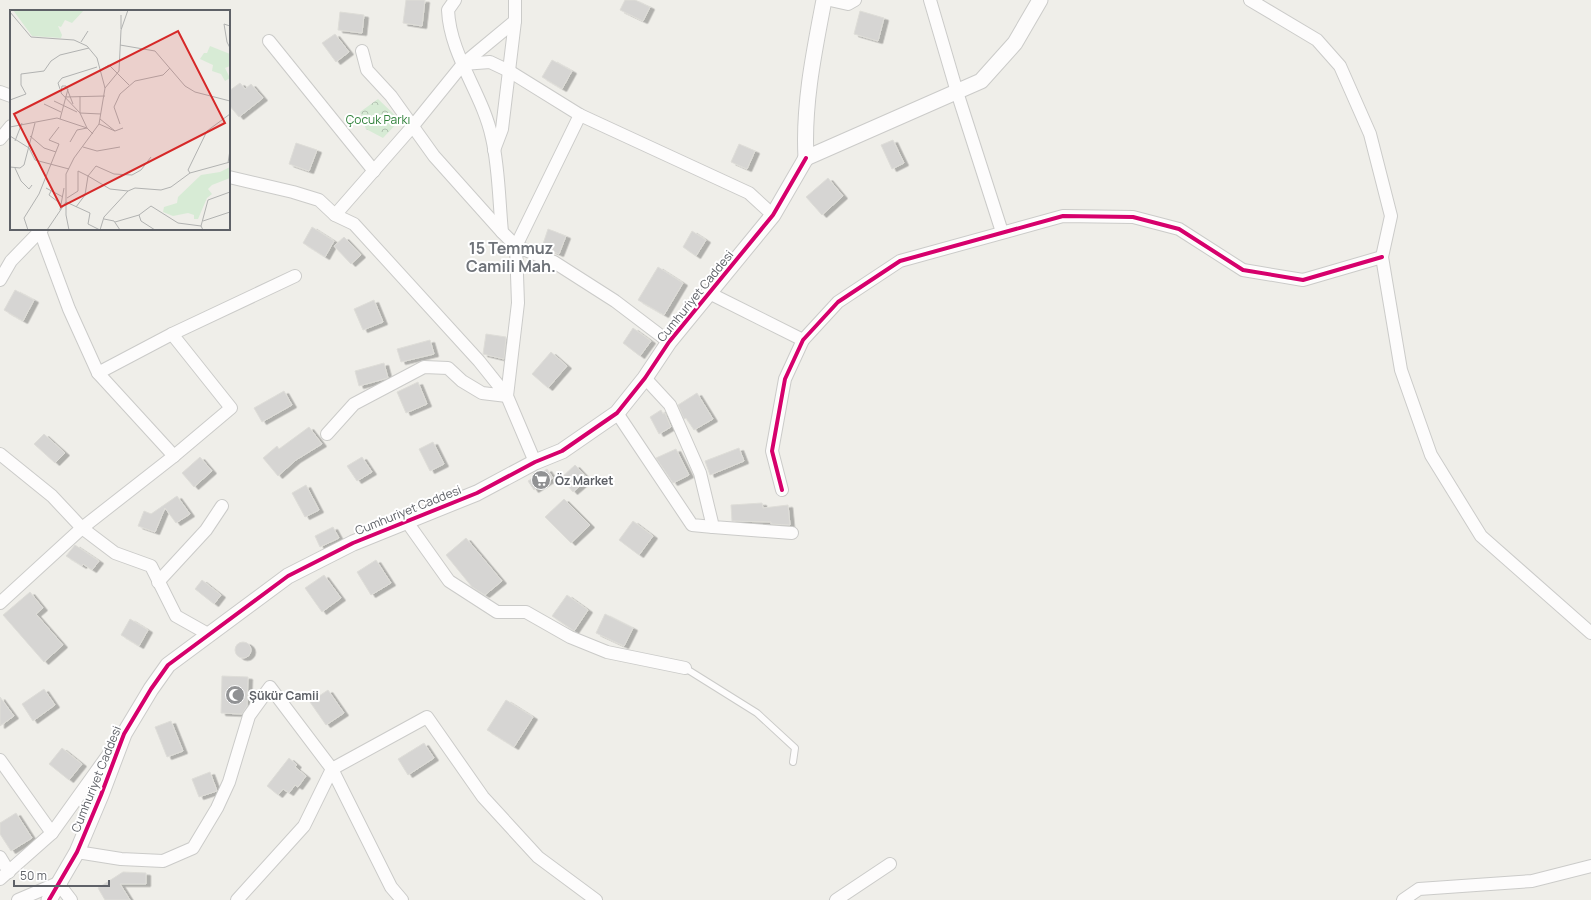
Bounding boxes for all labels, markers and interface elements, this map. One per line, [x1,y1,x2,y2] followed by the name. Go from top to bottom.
[10,10,230,230] inset map
[346,111,410,128] park label: Çocuk Parkı
[466,237,556,277] district label: 15 Temmuz Camili Mah.
[653,247,737,345] street label: Cumhuriyet Caddesi
[530,469,552,491] supermarket icon: Öz Market
[555,472,614,489] place label: Öz Market
[352,481,464,539] street label: Cumhuriyet Caddesi
[224,684,246,706] mosque icon: Şükür Camii
[249,687,319,704] place label: Şükür Camii
[67,723,125,835] street label: Cumhuriyet Caddesi
[14,862,109,888] scale bar
[20,867,47,884] text: 50 m

